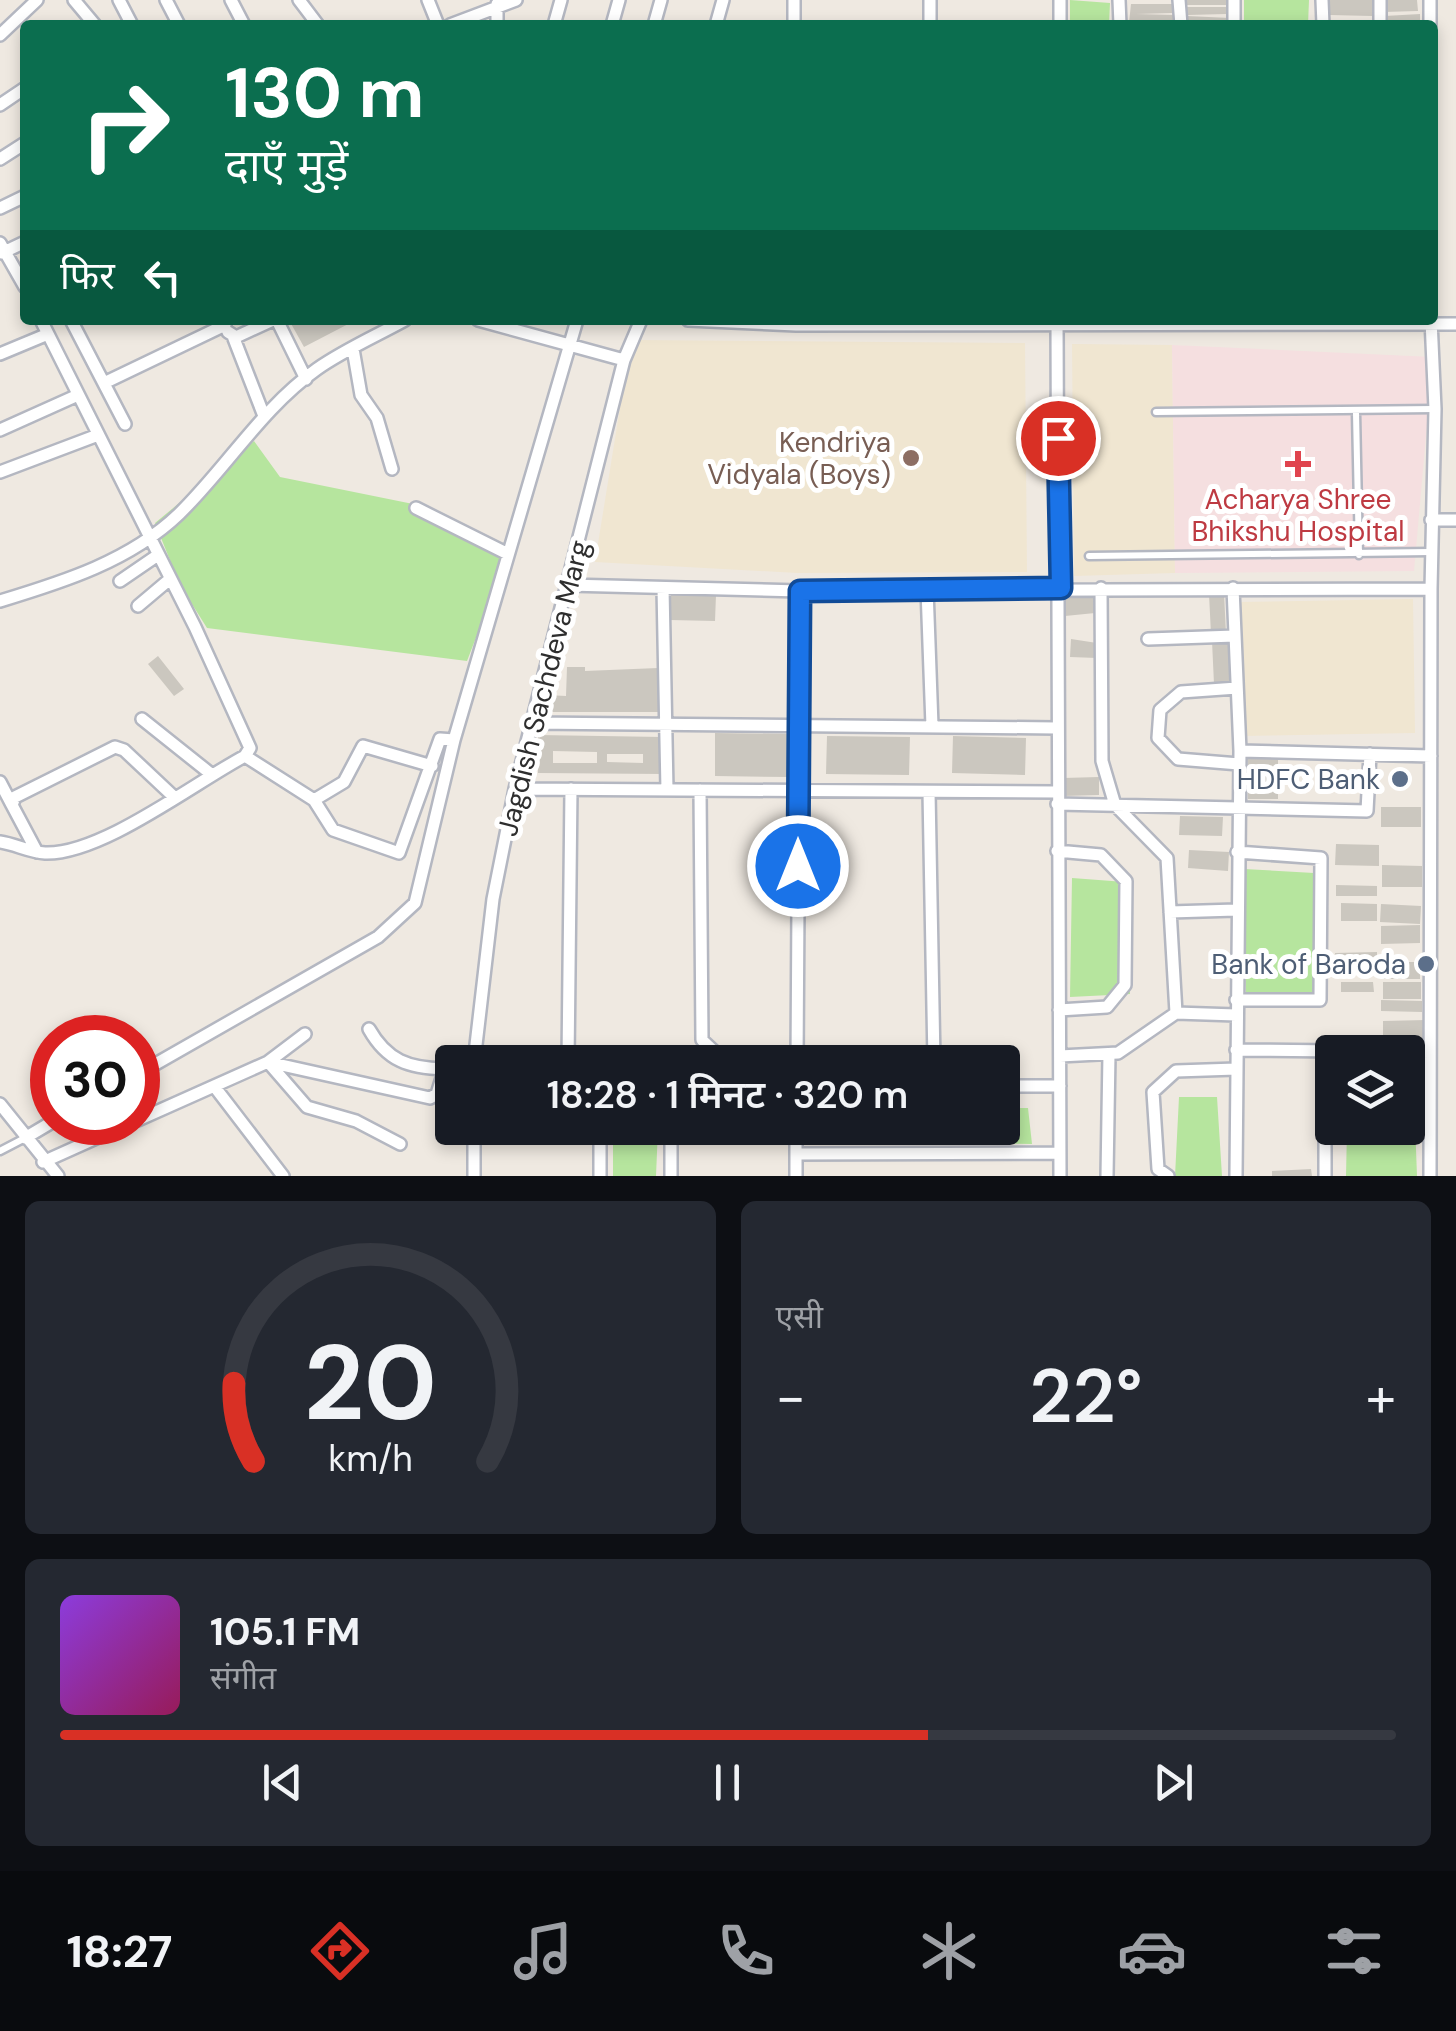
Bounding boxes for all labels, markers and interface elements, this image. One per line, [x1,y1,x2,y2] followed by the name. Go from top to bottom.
[225,48,424,139] text: 130 m
[60,60,190,190] icon: right
[225,136,348,195] text: दाएँ मुड़ें
[135,250,190,305] icon: left
[60,251,115,301] text: फिर
[1016,396,1101,481] pin
[1031,411,1086,466] icon: arrive
[707,424,891,493] place label: Kendriya Vidyala (Boys)
[900,447,922,469] marker: Kendriya Vidyala (Boys)
[1285,451,1311,477] marker: Acharya Shree Bhikshu Hospital
[1191,481,1405,550] place label: Acharya Shree Bhikshu Hospital
[489,536,598,840] street label: Jagdish Sachdeva Marg
[1237,761,1380,798] place label: HDFC Bank
[1389,768,1411,790] marker: HDFC Bank
[746,814,850,918] position arrow
[1211,946,1406,983] place label: Bank of Baroda
[1415,953,1437,975] marker: Bank of Baroda
[30,1015,160,1145] speed limit sign: 30
[1315,1035,1425,1145] map controls
[1315,1035,1425,1145] button: layers
[547,1070,908,1120] text: 18:28 · 1 मिनट · 320 m
[776,1296,823,1338] text: एसी
[304,1316,437,1451] text: 20
[1029,1348,1142,1445] text: 22°
[776,1361,806,1433] text: −
[1366,1361,1396,1433] text: +
[328,1436,412,1482] text: km/h
[210,1607,360,1657] text: 105.1 FM
[210,1657,276,1699] text: संगीत
[255,1755,310,1810] icon: previous
[700,1755,755,1810] icon: pause
[1146,1755,1201,1810] icon: next
[305,1916,375,1986] icon: directions
[508,1916,578,1986] icon: music
[711,1916,781,1986] icon: phone
[914,1916,984,1986] icon: climate
[1117,1916,1187,1986] icon: car
[1319,1916,1389,1986] icon: filters
[66,1922,173,1981] text: 18:27

